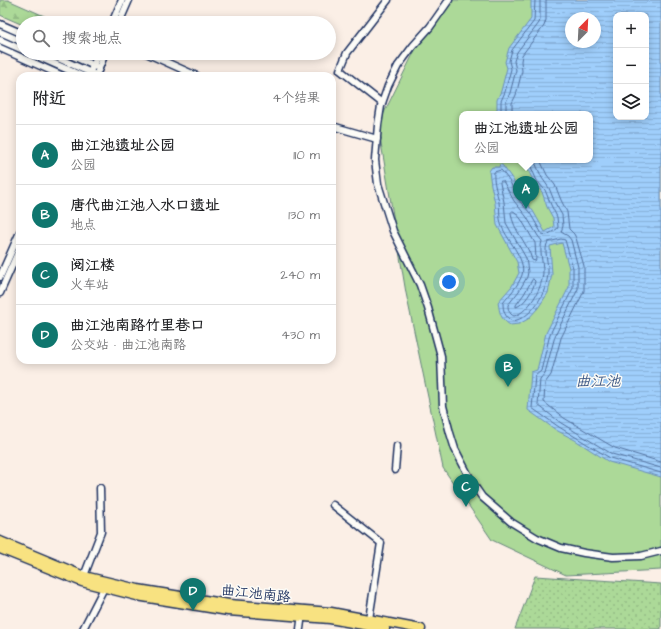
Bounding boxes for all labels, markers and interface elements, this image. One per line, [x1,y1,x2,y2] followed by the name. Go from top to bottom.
[565,12,601,48] north arrow
[613,12,649,120] map controls
[613,12,649,48] button: +
[16,16,336,60] search box
[30,27,52,49] icon: search
[62,28,122,49] text: 搜索地点
[613,48,649,84] button: −
[613,84,649,120] button: layers
[32,87,66,111] text: 附近
[272,89,320,107] text: 4个结果
[459,111,593,163] popup
[473,118,579,139] text: 曲江池遗址公园
[70,135,175,156] text: 曲江池遗址公园
[473,139,500,157] text: 公园
[41,146,49,164] text: A
[293,146,320,164] text: 110 m
[70,156,96,174] text: 公园
[513,176,539,209] pin: A
[70,195,220,216] text: 唐代曲江池入水口遗址
[40,206,50,224] text: B
[288,206,320,224] text: 130 m
[70,216,96,234] text: 地点
[70,255,115,276] text: 阅江楼
[40,266,50,284] text: C
[280,266,320,284] text: 240 m
[439,272,459,292] your location
[70,276,109,294] text: 火车站
[70,315,205,336] text: 曲江池南路竹里巷口
[41,326,49,344] text: D
[281,326,320,344] text: 430 m
[70,336,186,354] text: 公交站 · 曲江池南路
[495,354,521,387] pin: B
[575,371,621,392] water label: 曲江池
[453,474,479,507] pin: C
[180,578,206,611] pin: D
[220,580,292,608] street label: 曲江池南路

